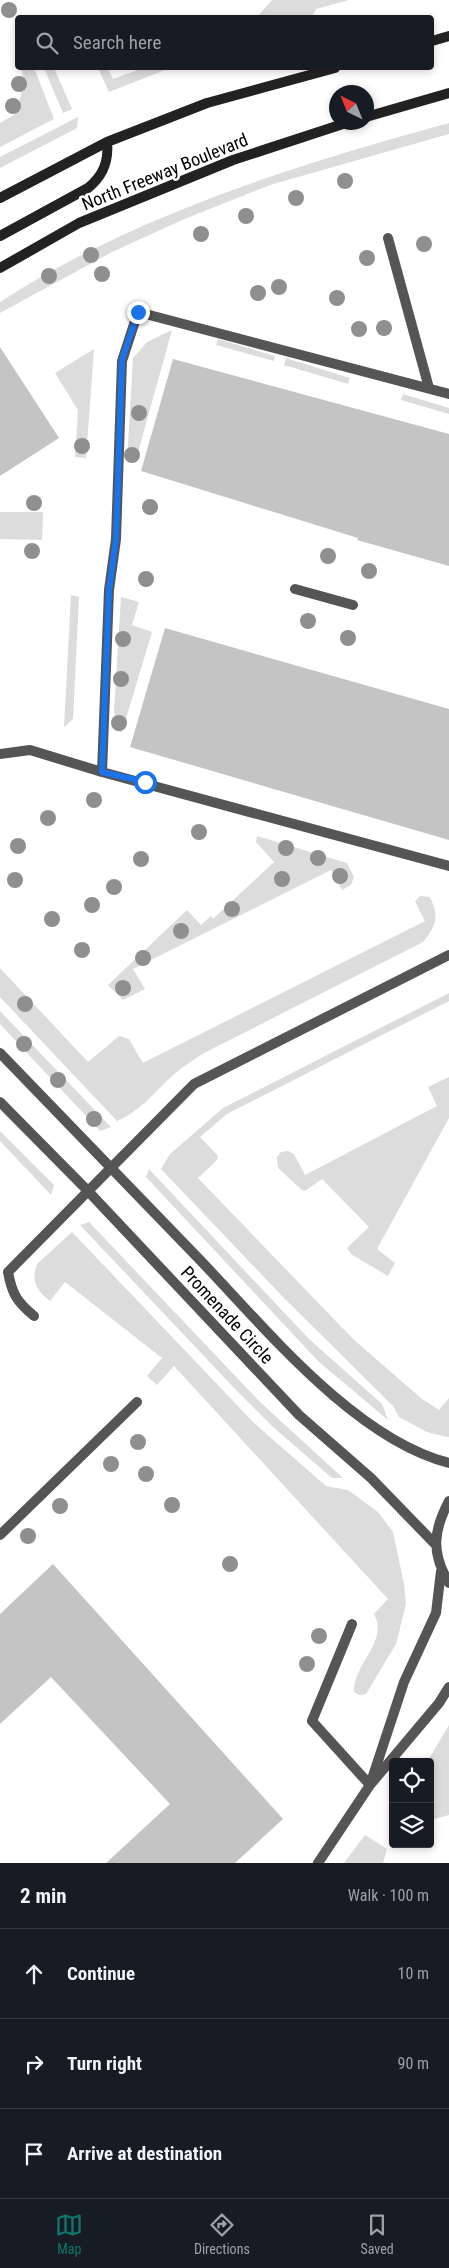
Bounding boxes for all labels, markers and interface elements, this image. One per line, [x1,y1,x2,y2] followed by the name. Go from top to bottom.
[15,15,434,70] search box
[33,29,61,57] icon: search
[73,31,161,54] text: Search here
[329,85,374,130] north arrow
[79,129,251,214] street label: North Freeway Boulevard
[127,301,150,324] route end
[134,771,157,794] route start
[177,1262,278,1368] street label: Promenade Circle
[389,1758,434,1848] map controls
[389,1758,434,1803] button: locate
[389,1803,434,1848] button: layers
[20,1884,67,1908] text: 2 min
[348,1886,429,1905] text: Walk · 100 m
[20,1960,48,1988] icon: ahead
[67,1962,135,1985] text: Continue
[397,1964,429,1983] text: 10 m
[20,2050,48,2078] icon: right
[67,2052,142,2075] text: Turn right
[397,2054,429,2073] text: 90 m
[20,2140,48,2168] icon: arrive
[67,2142,222,2165] text: Arrive at destination
[55,2211,83,2257] tab: Map
[194,2211,250,2257] tab: Directions
[360,2211,394,2257] tab: Saved

